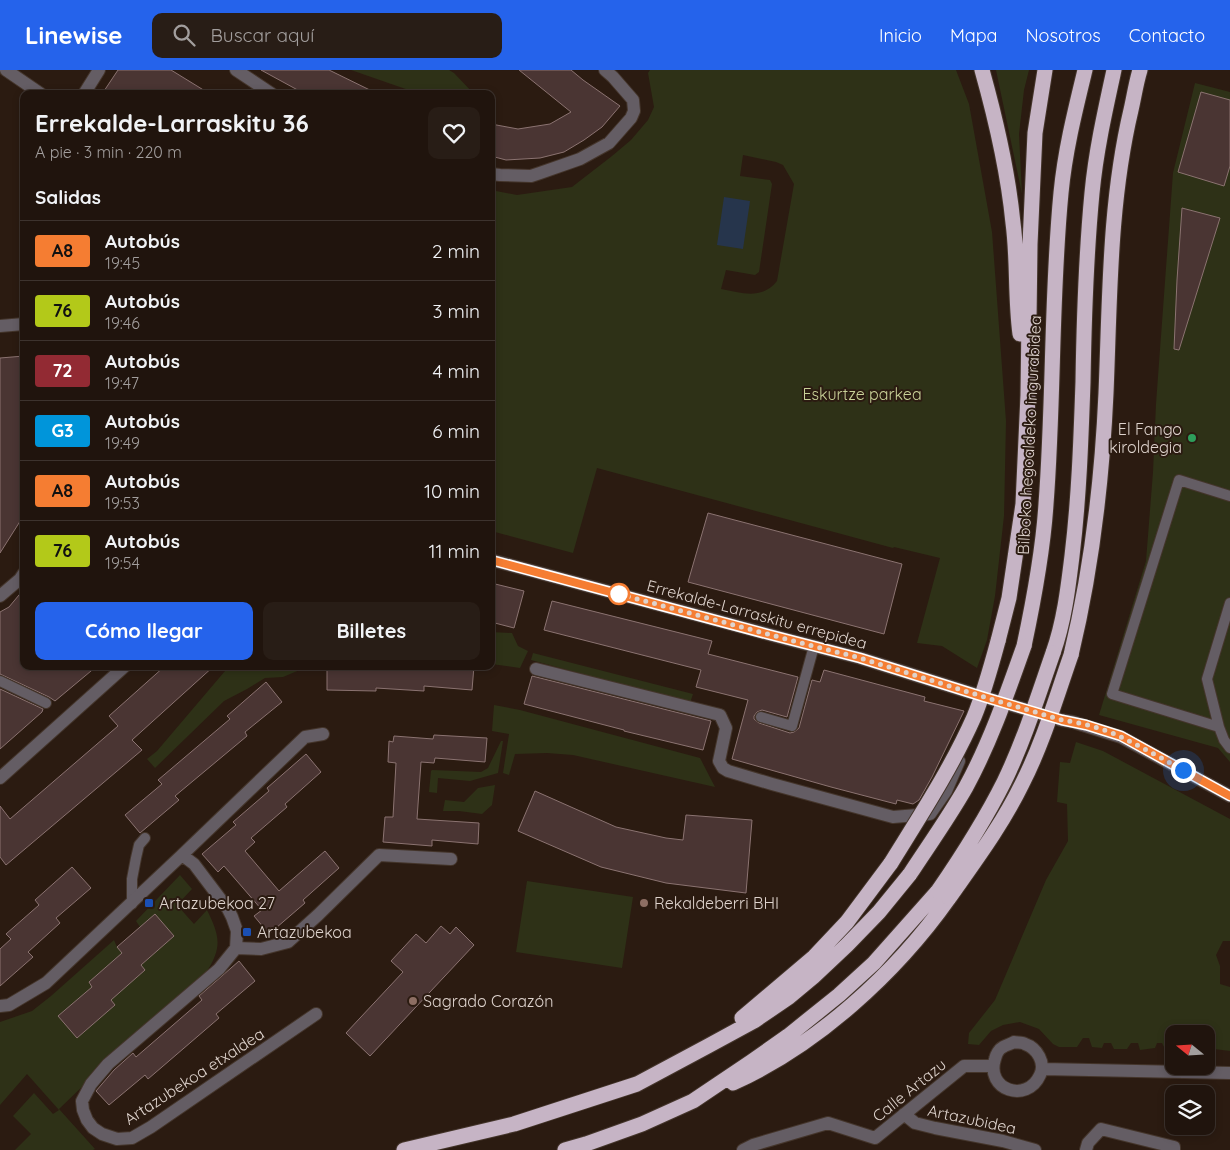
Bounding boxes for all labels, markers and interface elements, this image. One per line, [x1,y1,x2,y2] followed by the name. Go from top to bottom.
[152,13,502,58] search box
[25,20,122,50] text: Linewise
[170,21,198,49] icon: search
[210,23,314,47] text: Buscar aquí
[879,24,922,47] text: Inicio
[950,24,998,47] text: Mapa
[1026,24,1101,47] text: Nosotros
[1129,24,1205,47] text: Contacto
[428,107,480,159] button: heart
[35,108,309,138] text: Errekalde-Larraskitu 36
[35,142,182,162] text: A pie · 3 min · 220 m
[35,185,101,209] text: Salidas
[105,229,180,253] text: Autobús
[52,239,73,262] text: A8
[432,239,480,263] text: 2 min
[105,253,140,273] text: 19:45
[105,289,180,313] text: Autobús
[53,299,72,322] text: 76
[432,299,480,323] text: 3 min
[105,313,140,333] text: 19:46
[1013,315,1045,555] street label: Bilboko hegoaldeko ingurabidea
[105,349,180,373] text: Autobús
[52,359,73,382] text: 72
[432,359,480,383] text: 4 min
[105,373,139,393] text: 19:47
[802,384,922,404] park label: Eskurtze parkea
[105,409,180,433] text: Autobús
[51,419,74,442] text: G3
[432,419,480,443] text: 6 min
[1109,419,1182,457] place label: El Fango kiroldegia
[1186,432,1198,444] marker: El Fango kiroldegia
[105,433,140,453] text: 19:49
[105,469,180,493] text: Autobús
[52,479,73,502] text: A8
[424,479,480,503] text: 10 min
[105,493,140,513] text: 19:53
[105,529,180,553] text: Autobús
[53,539,72,562] text: 76
[428,539,480,563] text: 11 min
[105,553,140,573] text: 19:54
[645,575,869,653] street label: Errekalde-Larraskitu errepidea
[608,583,630,605] unlabelled marker
[35,602,253,660] button: Cómo llegar
[263,602,480,660] button: Billetes
[1171,758,1196,783] your location
[159,893,275,913] place label: Artazubekoa 27
[654,893,779,913] place label: Rekaldeberri BHI
[143,897,155,909] marker: Artazubekoa 27
[638,897,650,909] marker: Rekaldeberri BHI
[257,922,352,942] place label: Artazubekoa
[241,926,253,938] marker: Artazubekoa
[423,991,553,1011] place label: Sagrado Corazón
[407,995,419,1007] marker: Sagrado Corazón
[120,1023,268,1129] street label: Artazubekoa etxaldea
[1165,1025,1215,1075] north arrow
[1165,1025,1215,1135] map controls
[868,1054,950,1126] street label: Calle Artazu
[1165,1085,1215,1135] button: layers
[926,1100,1018,1138] street label: Artazubidea

